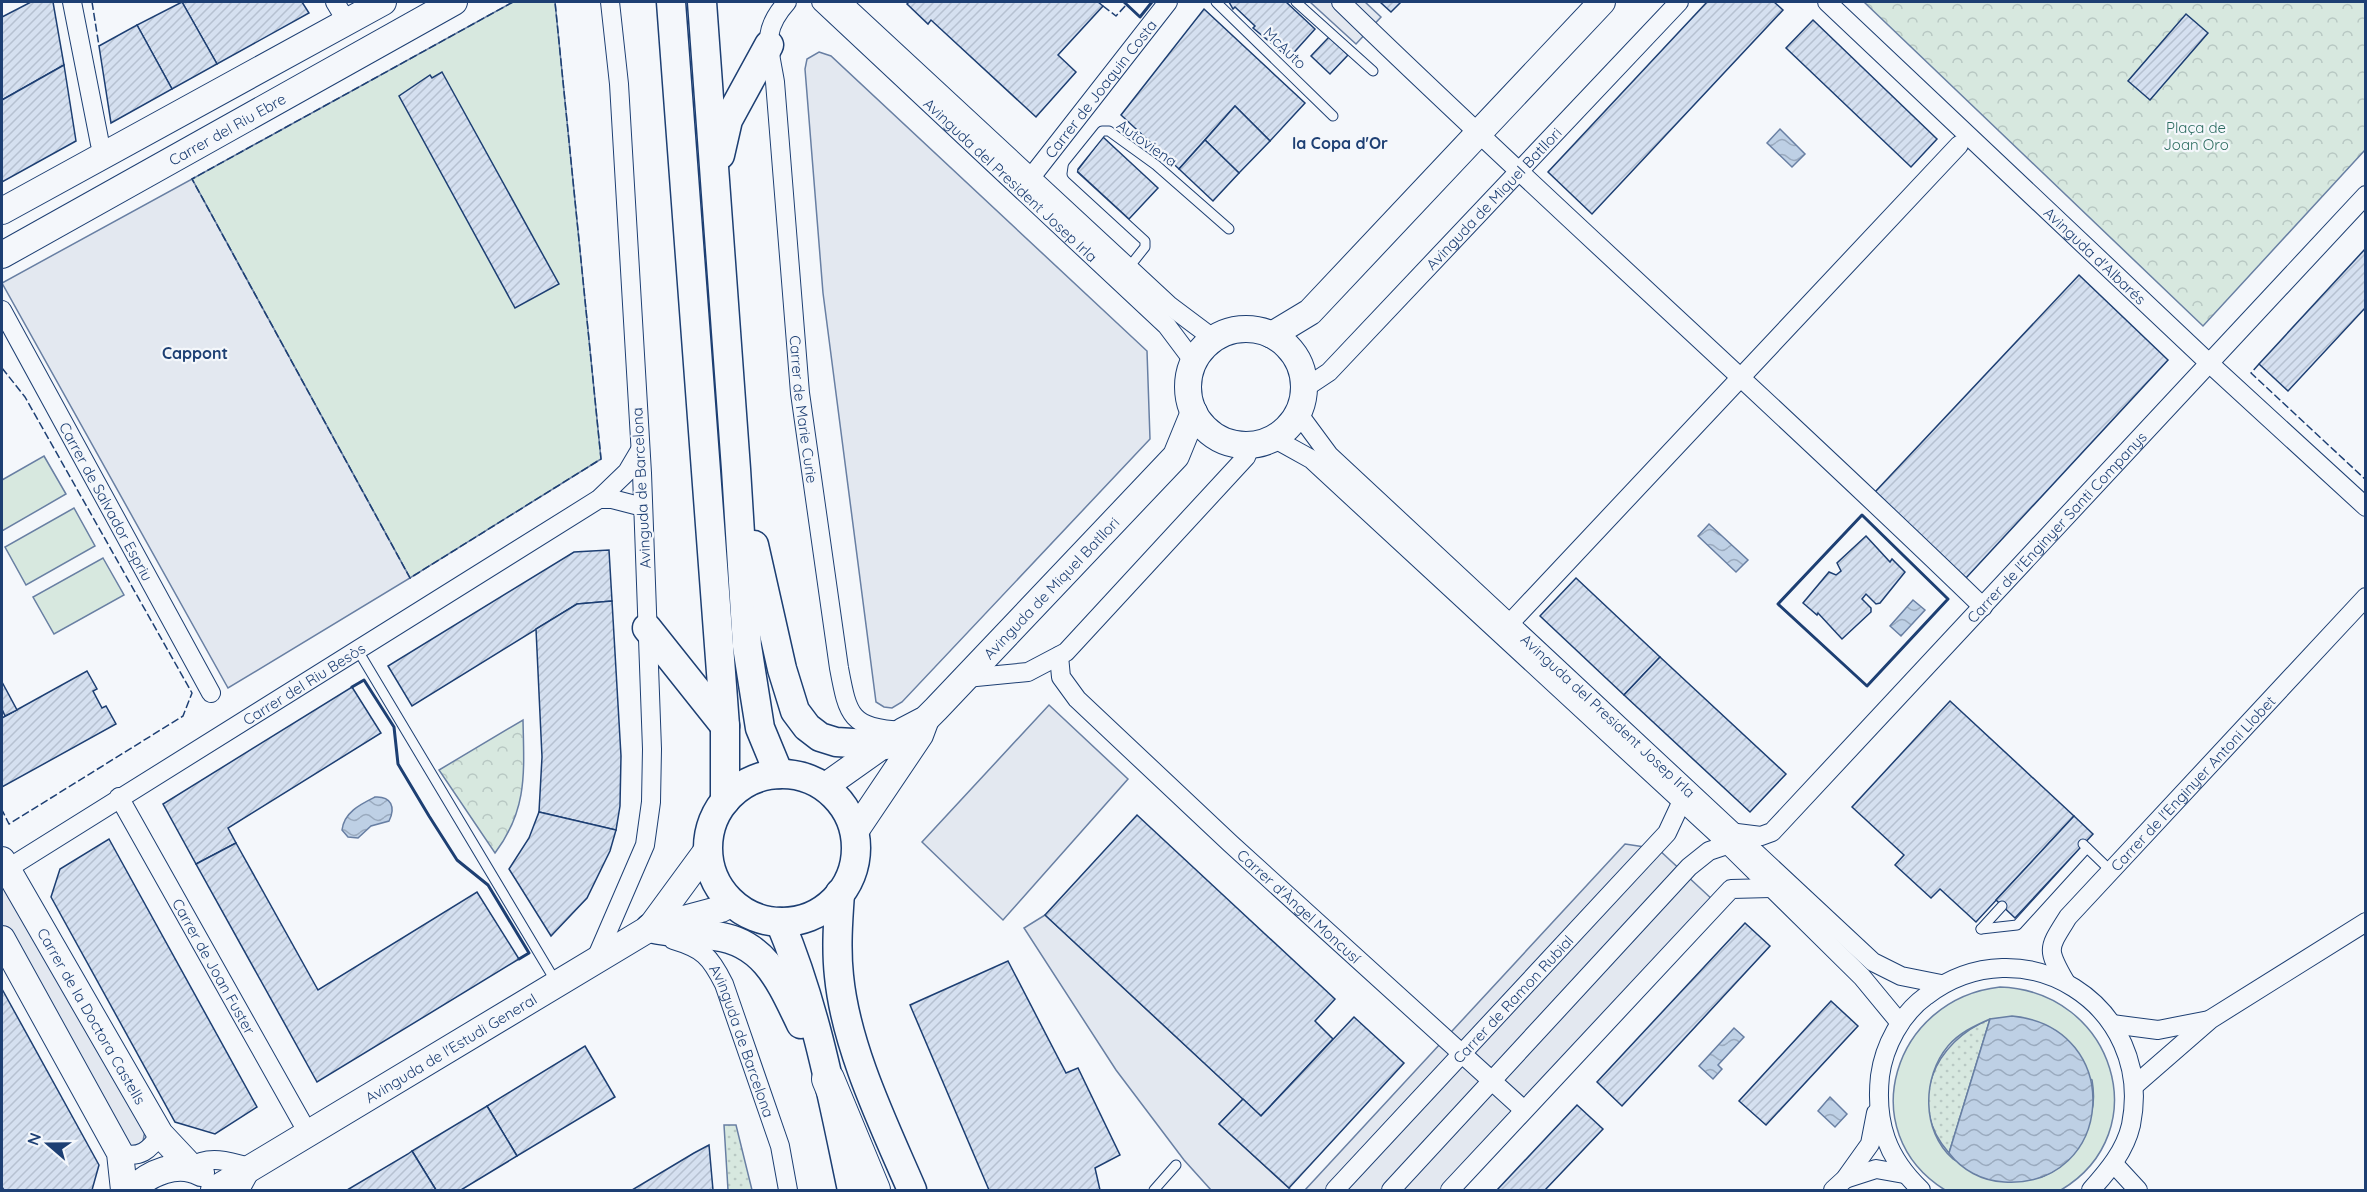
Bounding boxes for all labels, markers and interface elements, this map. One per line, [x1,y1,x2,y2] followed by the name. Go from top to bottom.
[1040,15,1160,162] street label: Carrer de Joaquin Costa
[1260,23,1310,73] street label: McAuto
[165,89,289,169] street label: Carrer del Riu Ebre
[920,94,1102,266] street label: Avinguda del President Josep Irla
[1113,115,1181,171] street label: Autoviena
[2163,118,2229,154] park label: Plaça de Joan Oro
[1422,123,1565,273] street label: Avinguda de Miquel Batllori
[1292,133,1388,153] district label: la Copa d'Or
[2040,203,2150,308] street label: Avinguda d'Albarés
[786,334,822,485] street label: Carrer de Marie Curie
[162,343,228,363] district label: Cappont
[627,407,655,569] street label: Avinguda de Barcelona
[55,419,157,584] street label: Carrer de Salvador Espriu
[1963,427,2150,627] street label: Carrer de l'Enginyer Santi Companys
[979,513,1123,663] street label: Avinguda de Miquel Batllori
[1517,629,1699,801] street label: Avinguda del President Josep Irla
[239,638,369,729] street label: Carrer del Riu Besòs
[2106,691,2279,875] street label: Carrer de l'Enginyer Antoni Llobet
[1233,845,1366,968] street label: Carrer d'Àngel Moncusí
[168,895,260,1038] street label: Carrer de Joan Fuster
[34,924,150,1108] street label: Carrer de la Doctora Castells
[1448,931,1577,1067] street label: Carrer de Ramon Rubial
[706,960,779,1120] street label: Avinguda de Barcelona
[361,989,540,1107] street label: Avinguda de l'Estudi General
[18,1114,78,1174] north arrow
[22,1130,45,1148] text: N

